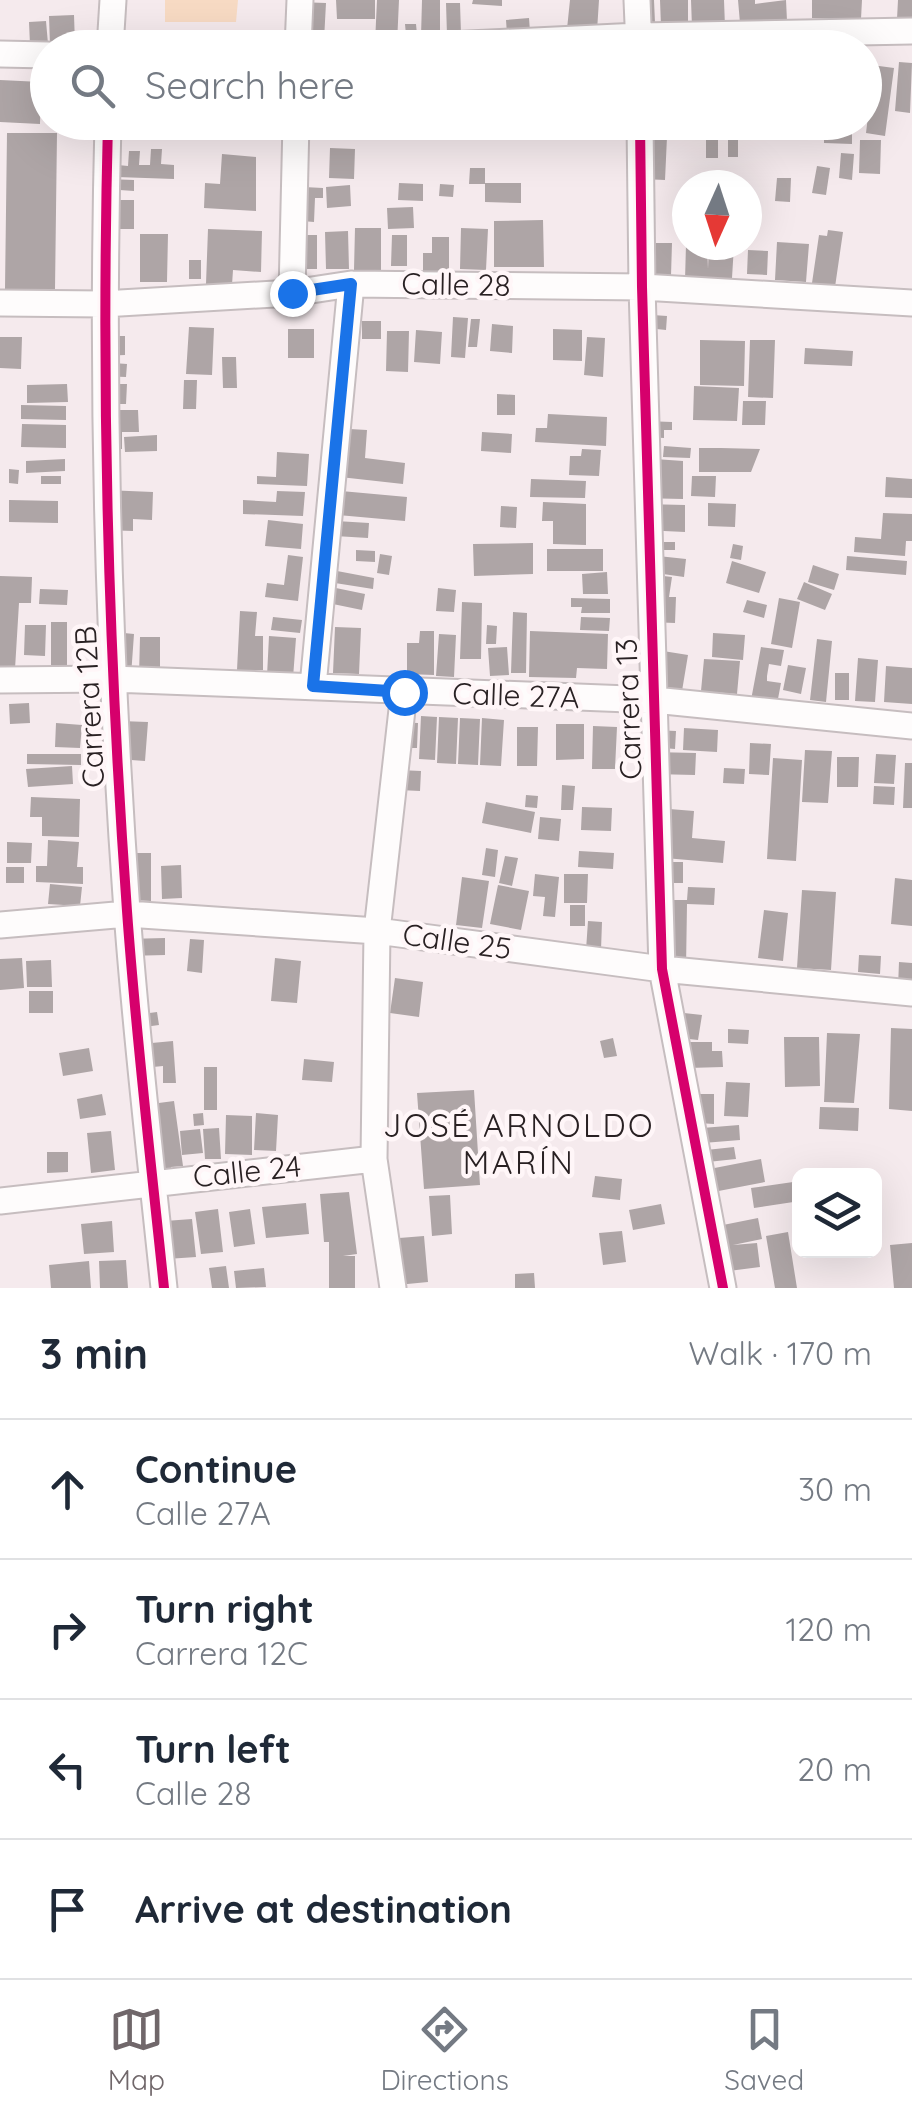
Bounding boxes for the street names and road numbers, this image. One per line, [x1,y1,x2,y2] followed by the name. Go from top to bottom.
[401,264,511,304] street label: Calle 28
[66,625,112,789] street label: Carrera 12B
[607,638,649,780] street label: Carrera 13
[452,674,580,716] street label: Calle 27A
[400,915,514,967] street label: Calle 25
[191,1146,303,1196] street label: Calle 24

